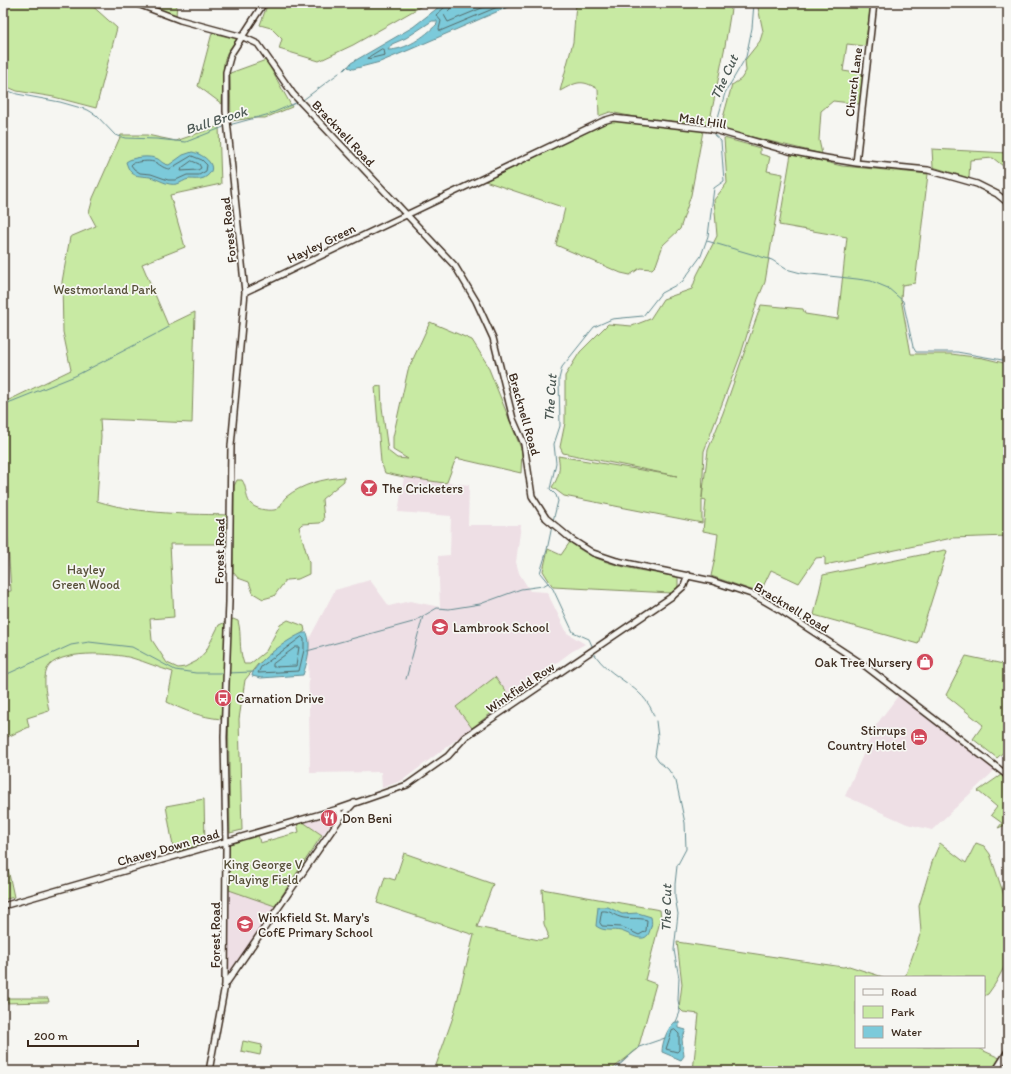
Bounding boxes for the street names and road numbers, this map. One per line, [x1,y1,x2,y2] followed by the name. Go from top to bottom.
[842,47,865,118] street label: Church Lane
[309,97,378,170] street label: Bracknell Road
[678,109,728,132] street label: Malt Hill
[218,196,239,264] street label: Forest Road
[285,220,358,266] street label: Hayley Green
[506,371,543,457] street label: Bracknell Road
[211,518,228,584] street label: Forest Road
[751,579,832,636] street label: Bracknell Road
[483,659,558,716] street label: Winkfield Row
[115,826,221,869] street label: Chavey Down Road
[208,902,223,968] street label: Forest Road

